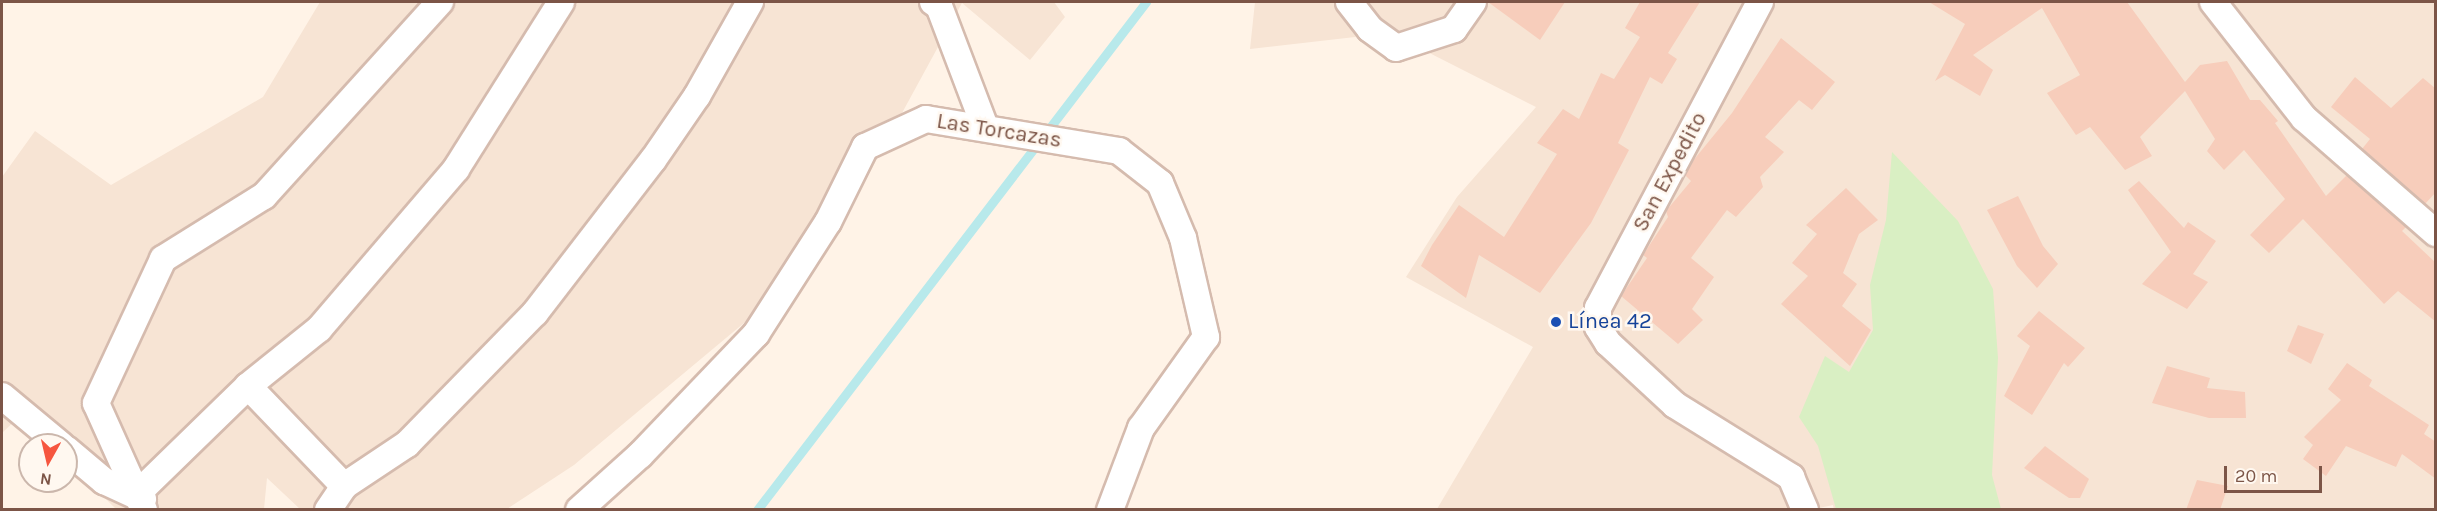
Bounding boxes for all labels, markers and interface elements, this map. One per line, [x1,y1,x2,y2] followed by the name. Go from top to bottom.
[935,108,1063,154] street label: Las Torcazas
[1627,108,1713,236] street label: San Expedito
[1568,309,1652,335] place label: Línea 42
[1549,315,1563,329] marker: Línea 42
[18,433,78,493] north arrow
[2227,454,2324,492] scale bar
[2235,465,2277,487] text: 20 m
[39,469,53,490] text: N

